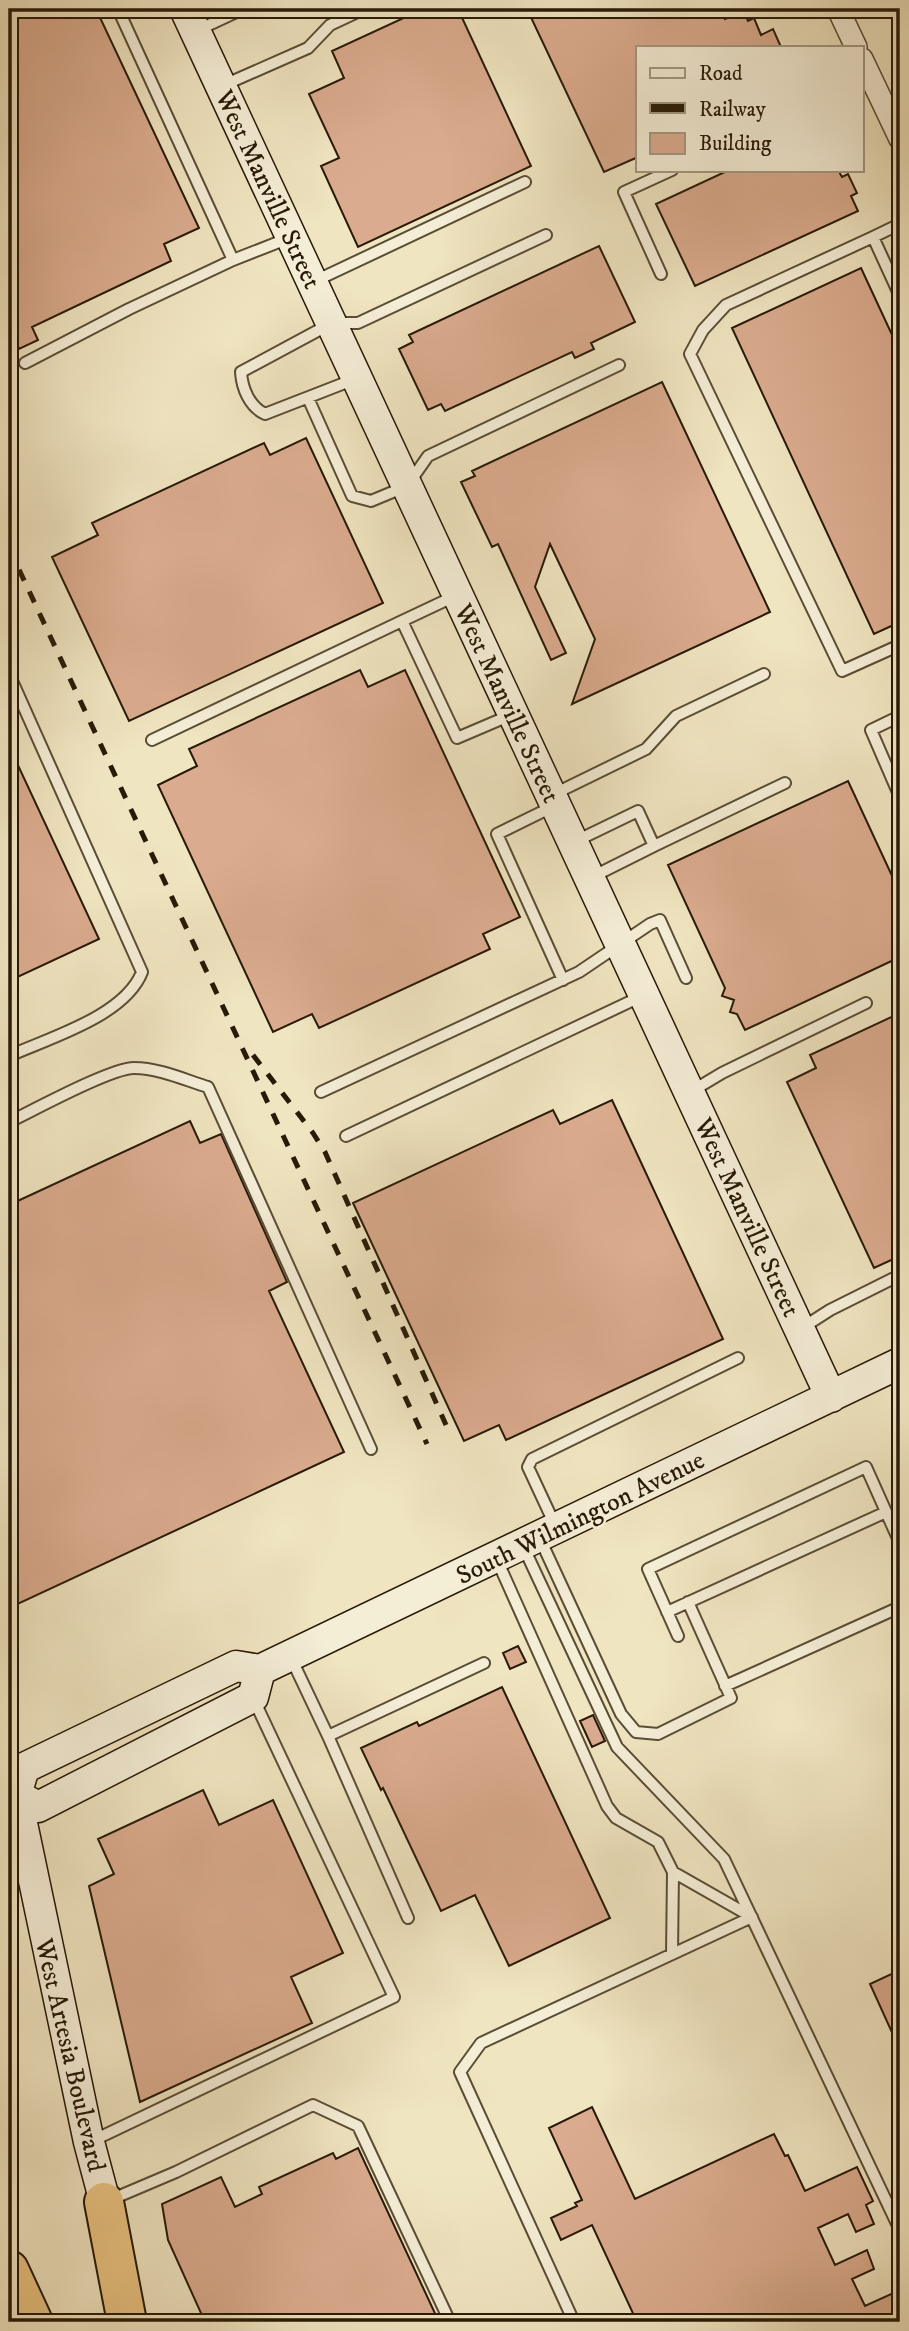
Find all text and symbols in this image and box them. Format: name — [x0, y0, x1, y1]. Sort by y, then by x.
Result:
legend — [636, 46, 864, 172]
text: Road — [699, 61, 743, 87]
street label: West Manville Street — [207, 84, 328, 294]
text: Railway — [699, 97, 767, 123]
text: Building — [699, 131, 772, 157]
street label: West Manville Street — [446, 598, 567, 808]
street label: West Manville Street — [686, 1112, 807, 1322]
street label: South Wilmington Avenue — [451, 1444, 710, 1593]
street label: West Artesia Boulevard — [26, 1934, 112, 2175]

